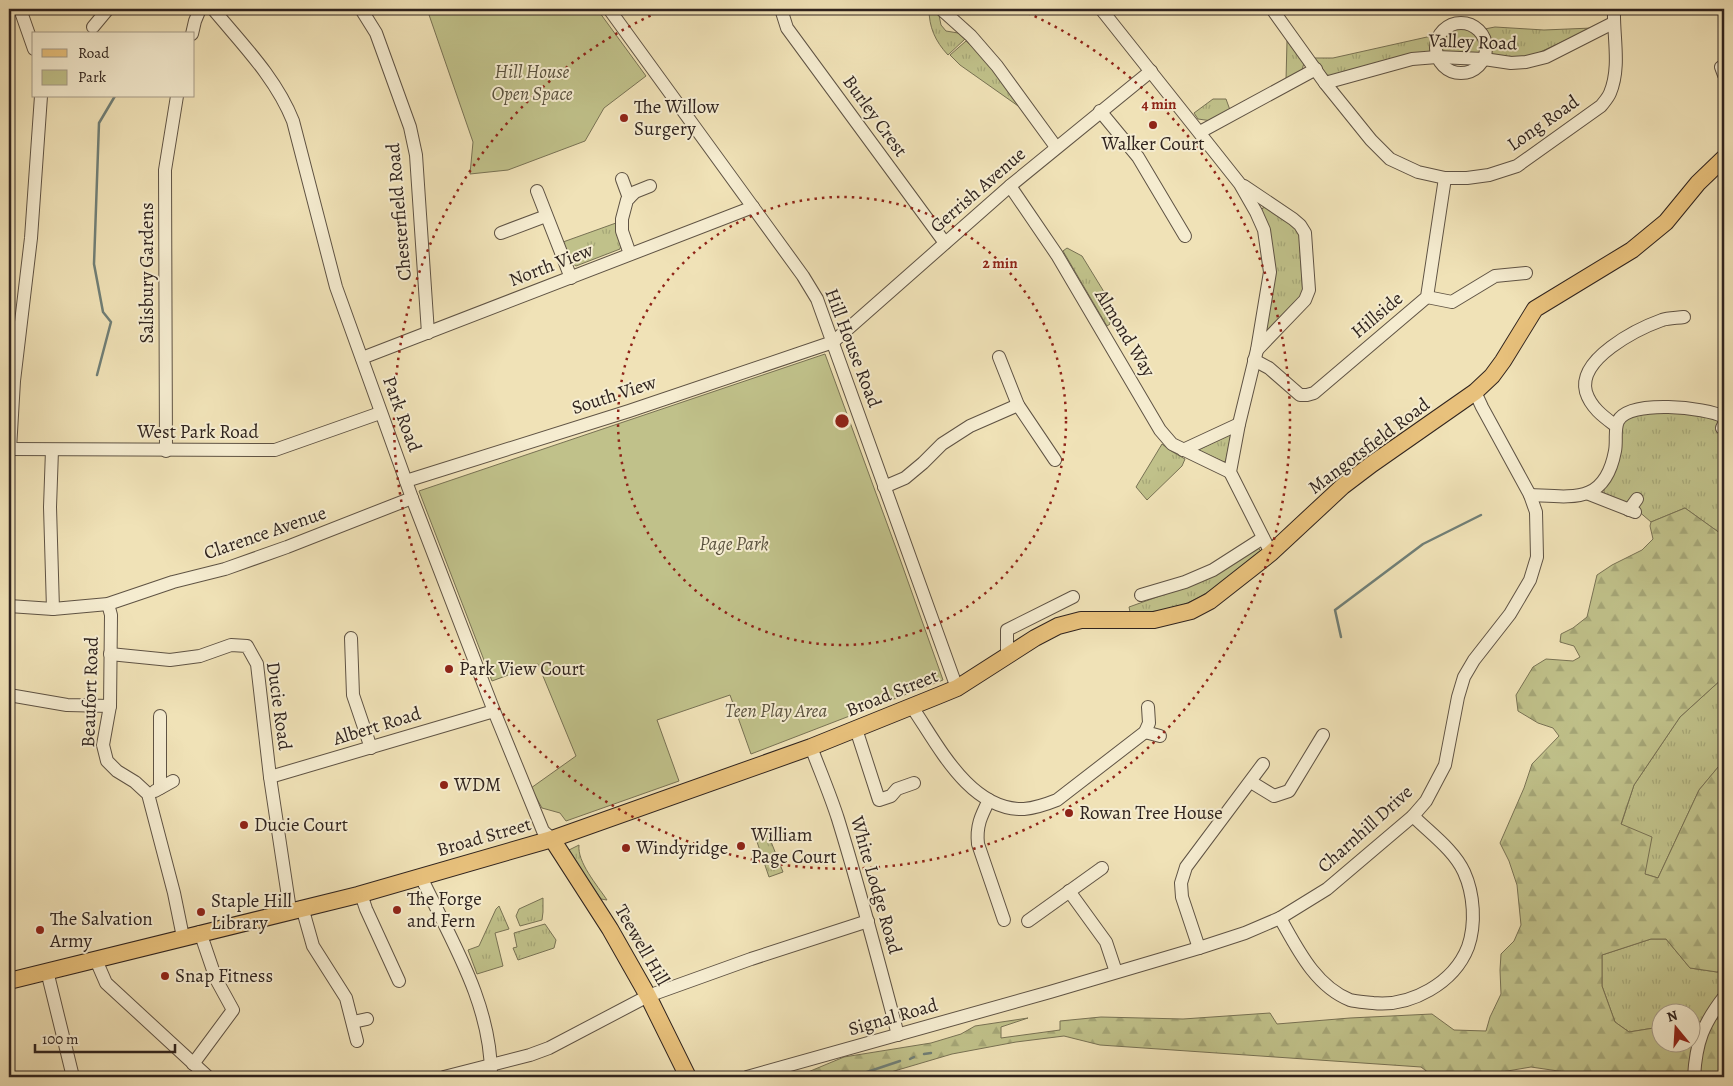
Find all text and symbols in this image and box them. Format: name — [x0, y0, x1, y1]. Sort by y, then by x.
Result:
street label: Valley Road — [1427, 27, 1518, 57]
legend — [32, 32, 195, 98]
text: Road — [78, 43, 110, 63]
park label: Hill House Open Space — [491, 59, 573, 107]
text: Park — [78, 67, 107, 87]
street label: Burley Crest — [836, 70, 914, 162]
street label: Long Road — [1502, 88, 1585, 157]
place label: The Willow Surgery — [634, 94, 720, 142]
text: 4 min — [1141, 94, 1177, 114]
marker: The Willow Surgery — [618, 112, 630, 124]
marker: Walker Court — [1147, 119, 1159, 131]
place label: Walker Court — [1100, 131, 1205, 157]
street label: Chesterfield Road — [380, 141, 418, 282]
street label: Gerrish Avenue — [925, 141, 1031, 239]
street label: Salisbury Gardens — [134, 202, 160, 344]
street label: North View — [505, 237, 597, 293]
text: 2 min — [982, 253, 1018, 273]
street label: Almond Way — [1088, 283, 1162, 382]
street label: Hill House Road — [818, 285, 888, 412]
street label: Hillside — [1345, 286, 1409, 344]
street label: South View — [568, 369, 660, 421]
street label: Park Road — [376, 372, 428, 456]
street label: Mangotsfield Road — [1303, 391, 1436, 500]
centre of rings — [833, 412, 851, 430]
street label: West Park Road — [136, 419, 260, 445]
street label: Clarence Avenue — [200, 500, 330, 566]
park label: Page Park — [699, 531, 769, 557]
street label: Beaufort Road — [75, 635, 105, 748]
place label: Park View Court — [459, 656, 585, 682]
street label: Ducie Road — [260, 660, 298, 753]
marker: Park View Court — [443, 663, 455, 675]
street label: Broad Street — [842, 663, 942, 723]
park label: Teen Play Area — [725, 698, 827, 724]
street label: Albert Road — [329, 700, 425, 752]
place label: WDM — [453, 772, 501, 798]
marker: WDM — [438, 779, 450, 791]
street label: Charnhill Drive — [1312, 779, 1418, 879]
place label: Rowan Tree House — [1079, 800, 1223, 826]
marker: Rowan Tree House — [1063, 807, 1075, 819]
street label: Broad Street — [434, 811, 534, 863]
place label: Ducie Court — [254, 812, 348, 838]
street label: White Lodge Road — [844, 812, 908, 958]
marker: Ducie Court — [238, 819, 250, 831]
place label: William Page Court — [750, 822, 837, 870]
place label: Windyridge — [635, 835, 728, 861]
marker: William Page Court — [735, 840, 747, 852]
marker: Windyridge — [620, 842, 632, 854]
place label: The Forge and Fern — [407, 886, 482, 934]
place label: Staple Hill Library — [211, 888, 292, 936]
street label: Teewell Hill — [608, 900, 676, 991]
marker: The Forge and Fern — [391, 904, 403, 916]
place label: The Salvation Army — [49, 906, 153, 954]
marker: Staple Hill Library — [195, 906, 207, 918]
marker: The Salvation Army — [34, 924, 46, 936]
place label: Snap Fitness — [175, 963, 273, 989]
marker: Snap Fitness — [159, 970, 171, 982]
street label: Signal Road — [845, 992, 942, 1042]
north arrow — [1650, 1004, 1700, 1054]
text: N — [1664, 1006, 1680, 1027]
scale bar — [35, 1021, 175, 1053]
text: 100 m — [42, 1029, 79, 1049]

